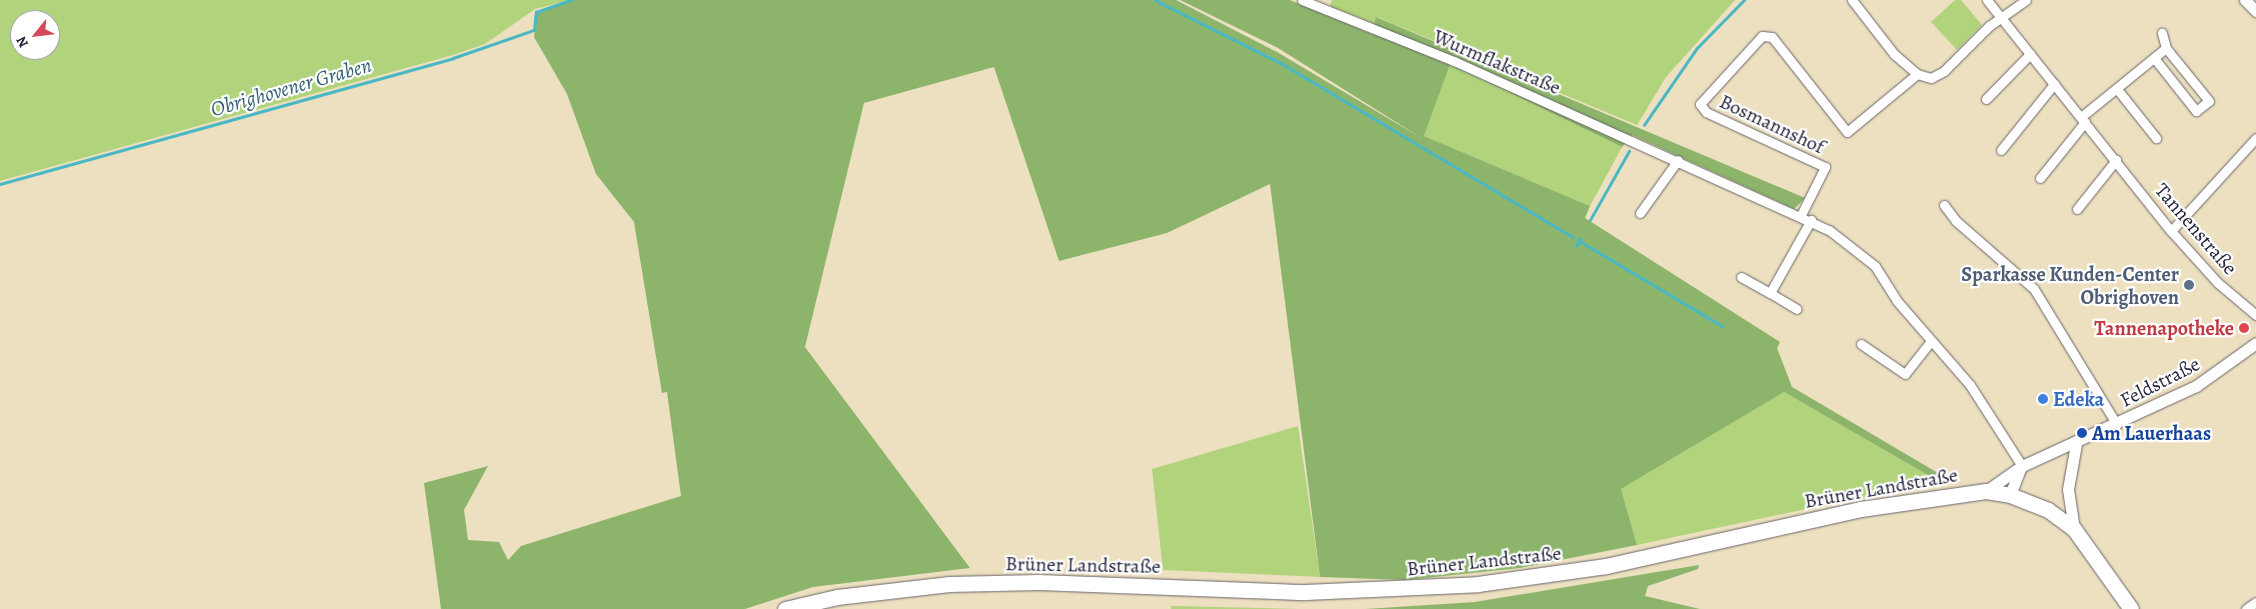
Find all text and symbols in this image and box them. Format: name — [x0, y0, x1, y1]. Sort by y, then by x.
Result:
north arrow — [10, 10, 60, 60]
street label: Wurmflakstraße — [1430, 24, 1564, 100]
text: N — [12, 33, 33, 51]
water label: Obrighovener Graben — [208, 52, 374, 122]
street label: Bosmannshof — [1716, 89, 1828, 159]
street label: Tannenstraße — [2150, 178, 2242, 280]
place label: Sparkasse Kunden-Center Obrighoven — [1961, 262, 2179, 309]
marker: Sparkasse Kunden-Center Obrighoven — [2183, 279, 2195, 291]
place label: Tannenapotheke — [2094, 316, 2234, 340]
marker: Tannenapotheke — [2238, 322, 2250, 334]
street label: Feldstraße — [2116, 352, 2204, 412]
place label: Edeka — [2053, 387, 2104, 411]
marker: Edeka — [2037, 393, 2049, 405]
place label: Am Lauerhaas — [2092, 421, 2211, 445]
marker: Am Lauerhaas — [2076, 427, 2088, 439]
street label: Brüner Landstraße — [1803, 463, 1959, 513]
street label: Brüner Landstraße — [1406, 541, 1562, 581]
street label: Brüner Landstraße — [1005, 552, 1161, 578]

